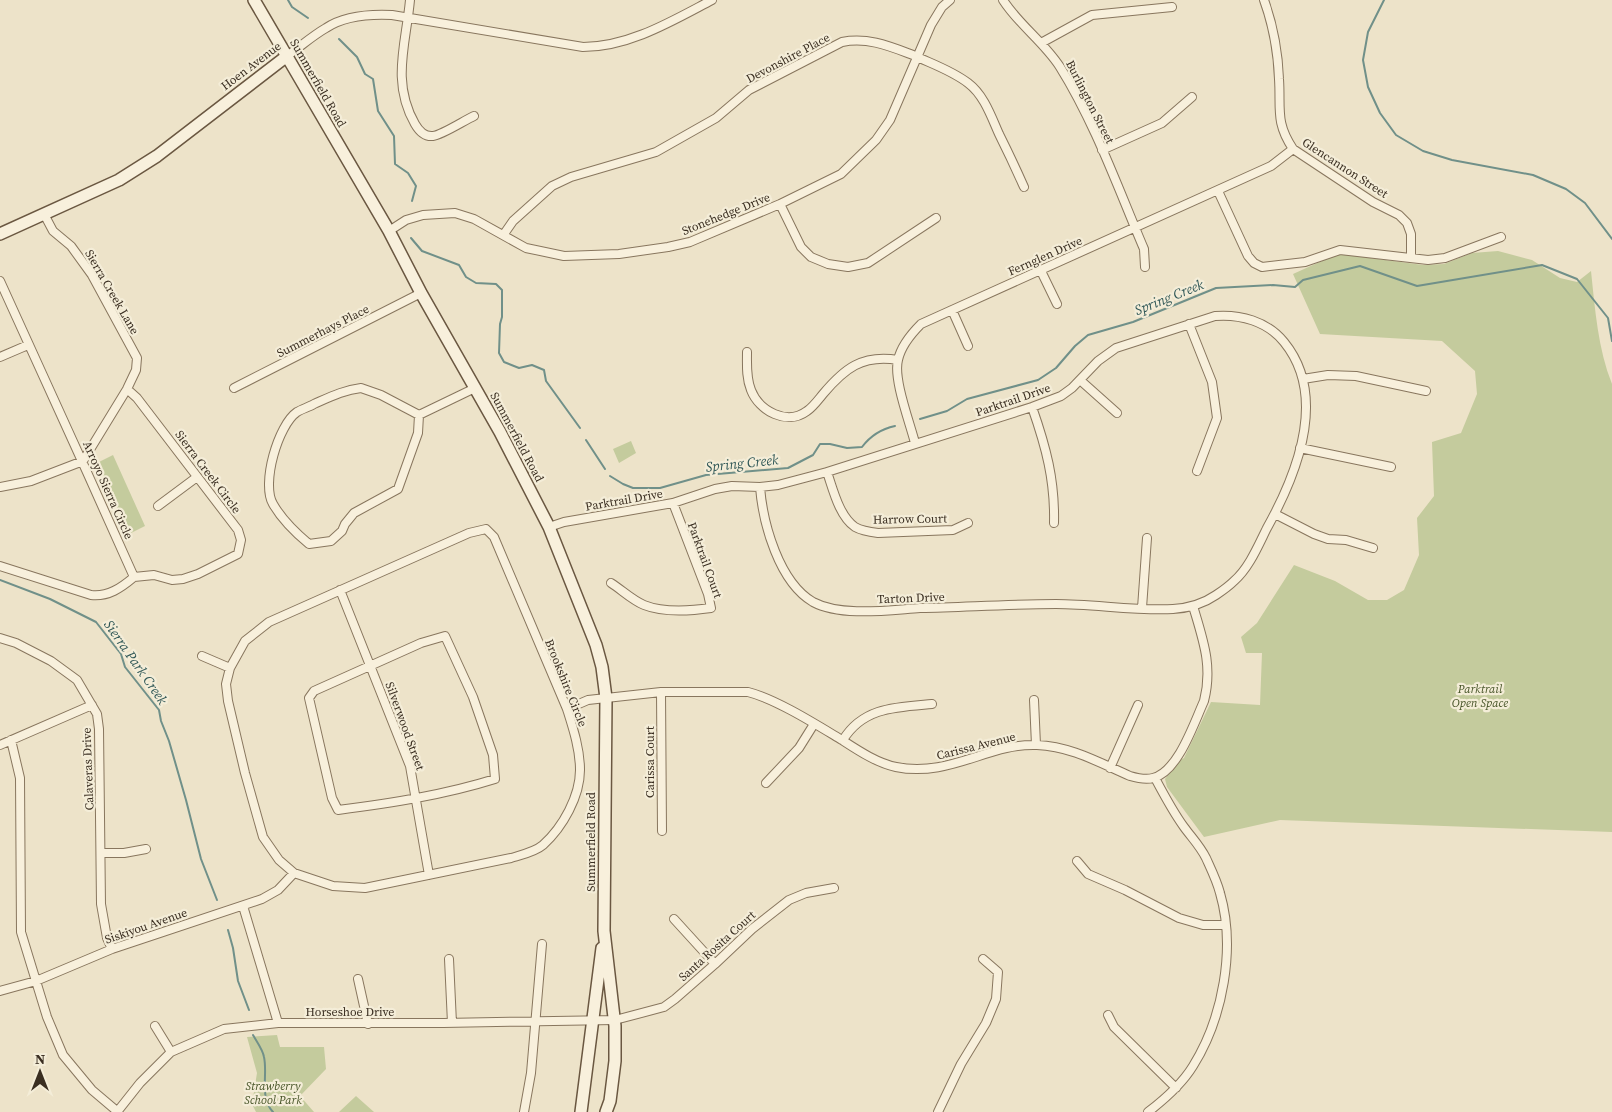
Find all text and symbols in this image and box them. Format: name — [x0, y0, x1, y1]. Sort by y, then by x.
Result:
street label: Devonshire Place — [743, 29, 833, 87]
street label: Summerfield Road — [286, 36, 350, 130]
street label: Hoen Avenue — [218, 38, 284, 94]
street label: Burlington Street — [1062, 58, 1118, 146]
street label: Glencannon Street — [1299, 134, 1391, 202]
street label: Stonehedge Drive — [680, 189, 772, 239]
street label: Fernglen Drive — [1005, 232, 1085, 280]
street label: Sierra Creek Lane — [81, 247, 143, 337]
water label: Spring Creek — [1131, 274, 1207, 320]
street label: Summerhays Place — [274, 301, 372, 361]
street label: Parktrail Drive — [973, 380, 1053, 420]
street label: Summerfield Road — [487, 389, 548, 485]
street label: Sierra Creek Circle — [171, 427, 245, 517]
street label: Arroyo Sierra Circle — [79, 438, 137, 542]
water label: Spring Creek — [705, 449, 780, 477]
street label: Parktrail Drive — [584, 485, 664, 515]
street label: Harrow Court — [873, 510, 947, 528]
street label: Parktrail Court — [684, 520, 726, 600]
street label: Tarton Drive — [877, 589, 945, 607]
water label: Sierra Park Creek — [99, 616, 173, 709]
street label: Brookshire Circle — [541, 637, 591, 729]
street label: Silverwood Street — [382, 680, 428, 773]
park label: Parktrail Open Space — [1452, 681, 1508, 711]
street label: Carissa Court — [642, 726, 658, 798]
street label: Calaveras Drive — [79, 727, 97, 811]
street label: Carissa Avenue — [935, 728, 1017, 764]
street label: Summerfield Road — [583, 792, 599, 892]
street label: Siskiyou Avenue — [103, 904, 189, 948]
street label: Santa Rosita Court — [675, 907, 759, 985]
street label: Horseshoe Drive — [306, 1004, 394, 1020]
north arrow — [15, 1047, 65, 1097]
text: N — [35, 1049, 45, 1069]
park label: Strawberry School Park — [244, 1078, 302, 1108]

